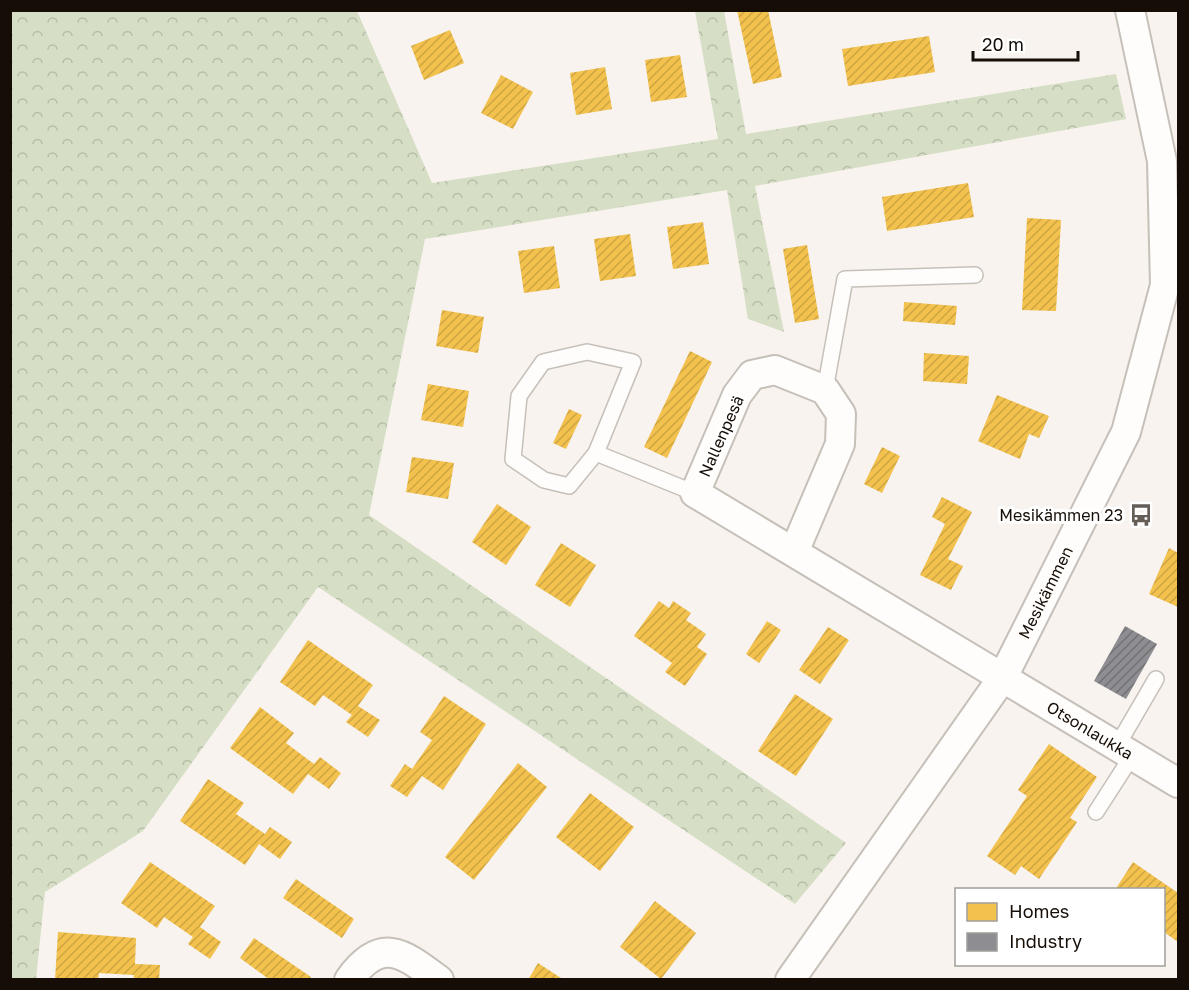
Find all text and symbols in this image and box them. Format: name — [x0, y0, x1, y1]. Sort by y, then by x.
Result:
scale bar — [973, 24, 1078, 62]
text: 20 m — [982, 33, 1024, 55]
street label: Nallenpesä — [694, 392, 748, 480]
bus stop icon: Mesikämmen 23 — [1128, 502, 1154, 528]
place label: Mesikämmen 23 — [999, 505, 1123, 525]
street label: Mesikämmen — [1014, 543, 1077, 642]
street label: Otsonlaukka — [1043, 697, 1137, 764]
legend — [955, 888, 1165, 966]
text: Homes — [1009, 900, 1069, 922]
text: Industry — [1009, 930, 1082, 952]

